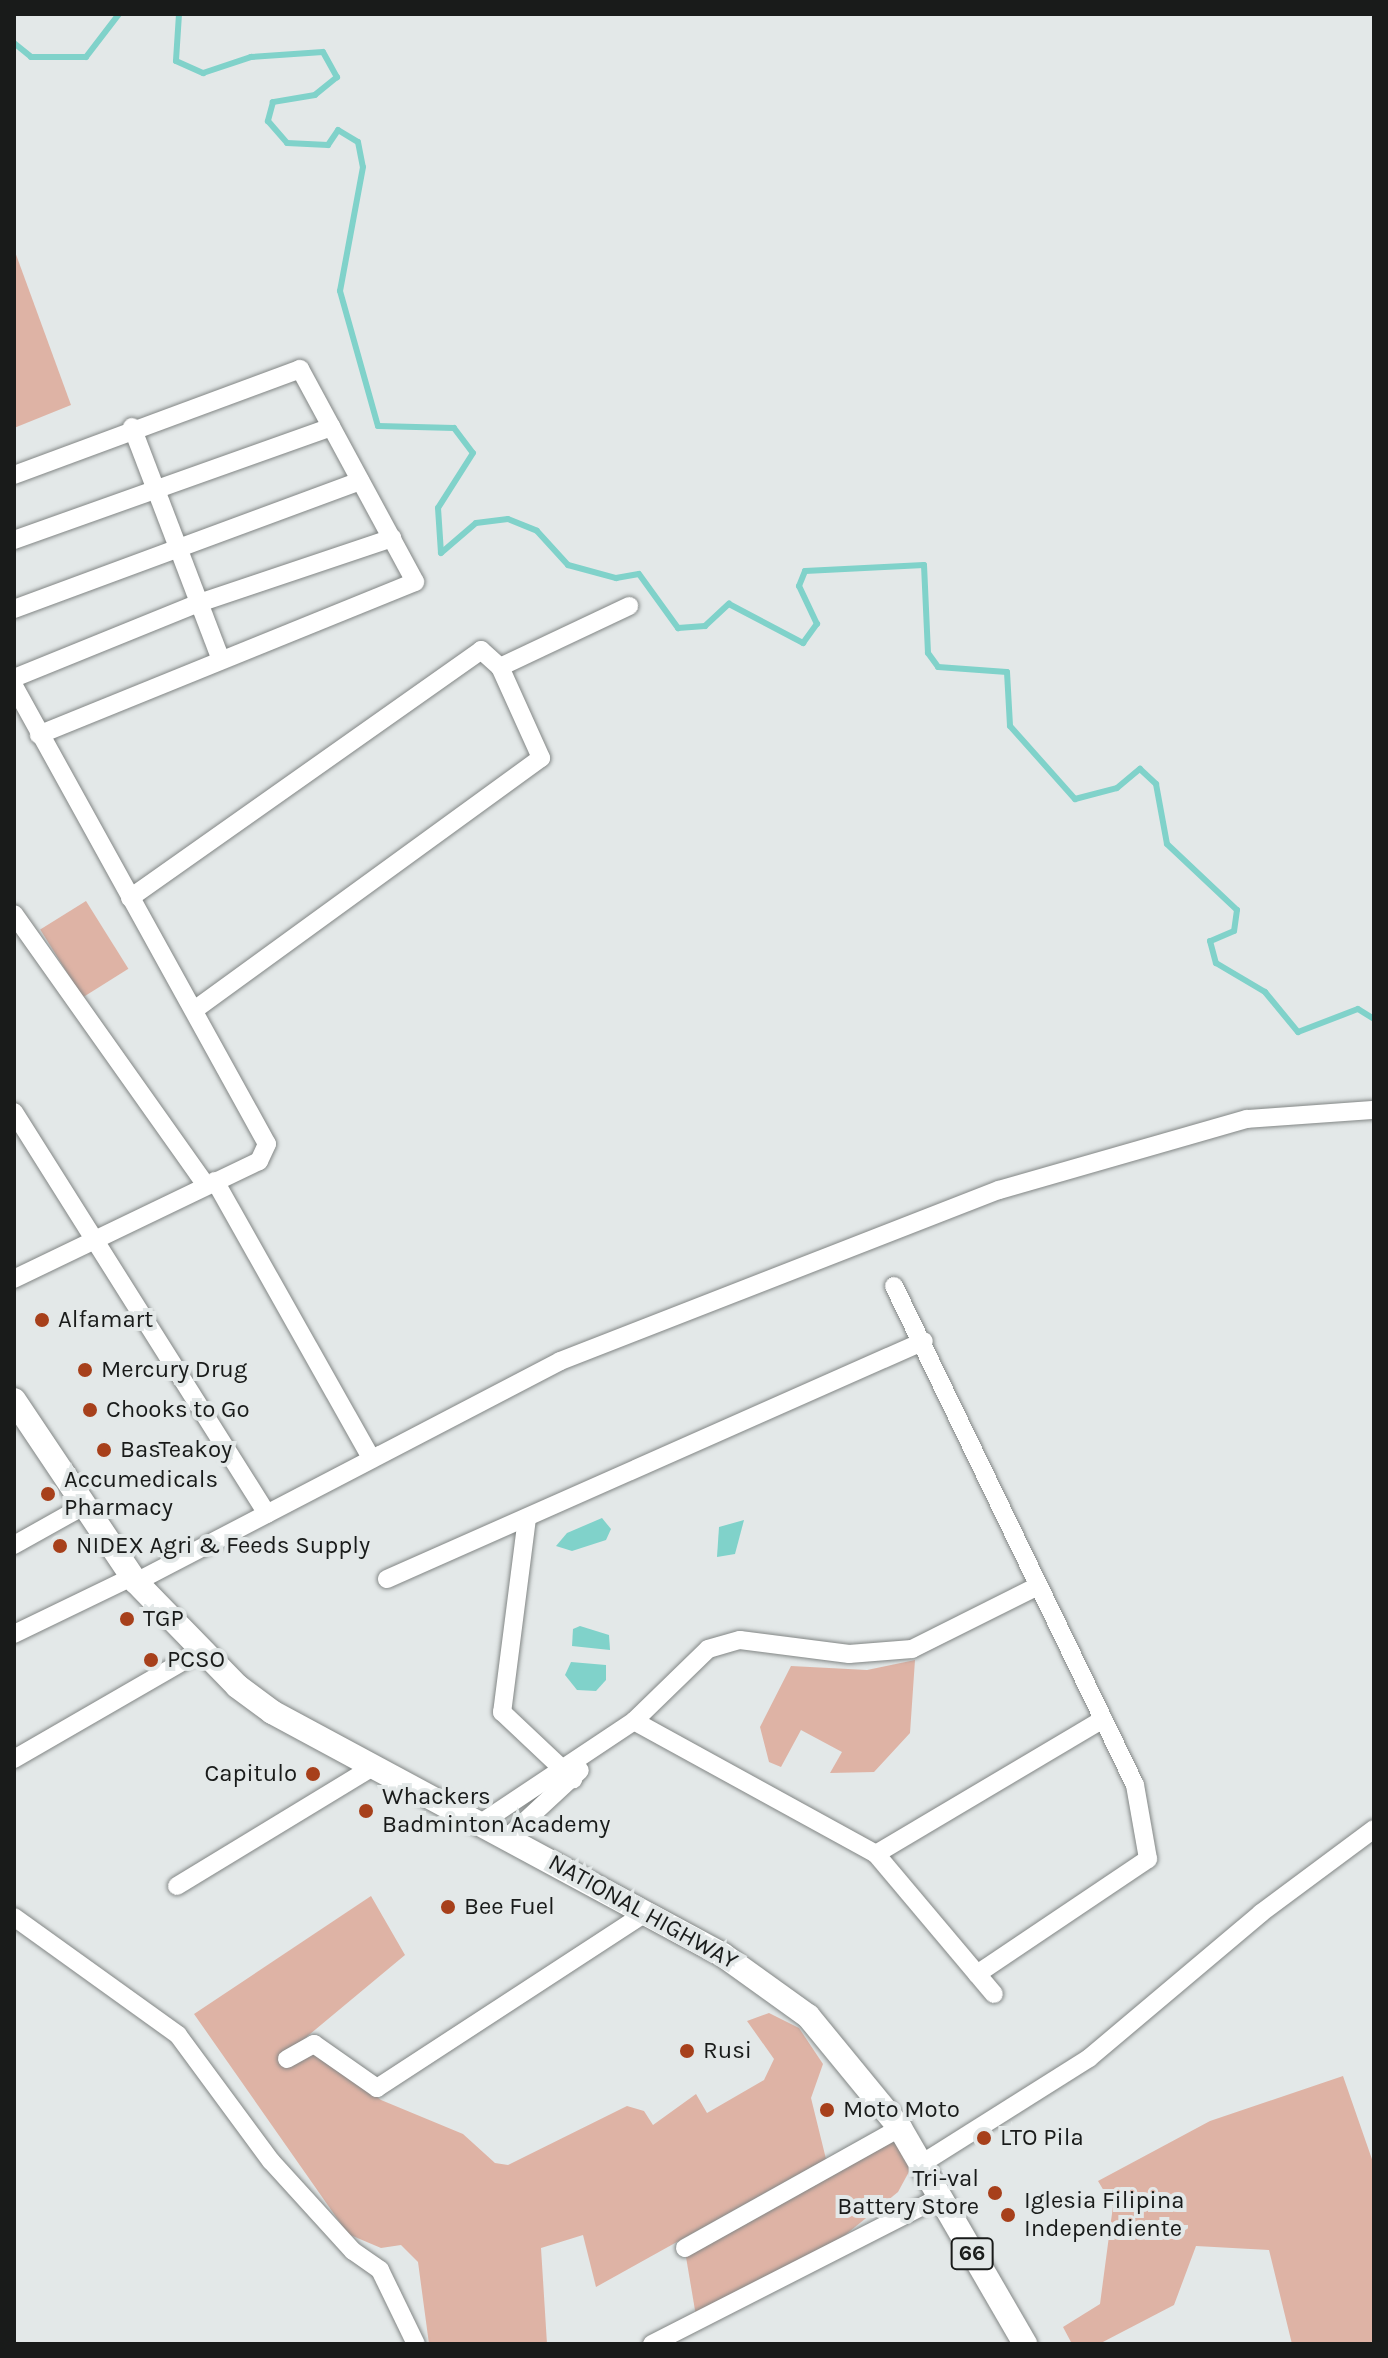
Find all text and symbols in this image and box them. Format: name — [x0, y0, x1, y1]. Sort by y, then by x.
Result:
place label: Alfamart — [58, 1306, 153, 1334]
marker: Alfamart — [33, 1311, 51, 1329]
place label: Mercury Drug — [101, 1356, 247, 1384]
marker: Mercury Drug — [76, 1361, 94, 1379]
place label: Chooks to Go — [106, 1396, 250, 1424]
marker: Chooks to Go — [81, 1401, 99, 1419]
place label: BasTeakoy — [120, 1436, 232, 1464]
marker: BasTeakoy — [95, 1441, 113, 1459]
place label: Accumedicals Pharmacy — [64, 1466, 218, 1522]
marker: Accumedicals Pharmacy — [39, 1485, 57, 1503]
place label: NIDEX Agri & Feeds Supply — [76, 1532, 370, 1560]
marker: NIDEX Agri & Feeds Supply — [51, 1537, 69, 1555]
place label: TGP — [143, 1605, 184, 1633]
marker: TGP — [118, 1610, 136, 1628]
place label: PCSO — [167, 1646, 225, 1674]
marker: PCSO — [142, 1651, 160, 1669]
place label: Capitulo — [205, 1760, 297, 1788]
marker: Capitulo — [304, 1765, 322, 1783]
place label: Whackers Badminton Academy — [382, 1783, 610, 1839]
marker: Whackers Badminton Academy — [357, 1802, 375, 1820]
street label: NATIONAL HIGHWAY — [543, 1848, 743, 1976]
place label: Bee Fuel — [464, 1893, 555, 1921]
marker: Bee Fuel — [439, 1898, 457, 1916]
place label: Rusi — [703, 2037, 752, 2065]
marker: Rusi — [678, 2042, 696, 2060]
place label: Moto Moto — [843, 2096, 960, 2124]
marker: Moto Moto — [818, 2101, 836, 2119]
place label: LTO Pila — [1000, 2124, 1084, 2152]
marker: LTO Pila — [975, 2129, 993, 2147]
place label: Tri-val Battery Store — [837, 2165, 979, 2221]
marker: Tri-val Battery Store — [986, 2184, 1004, 2202]
place label: Iglesia Filipina Independiente — [1024, 2187, 1184, 2243]
marker: Iglesia Filipina Independiente — [999, 2206, 1017, 2224]
road number: 66 — [950, 2236, 994, 2272]

